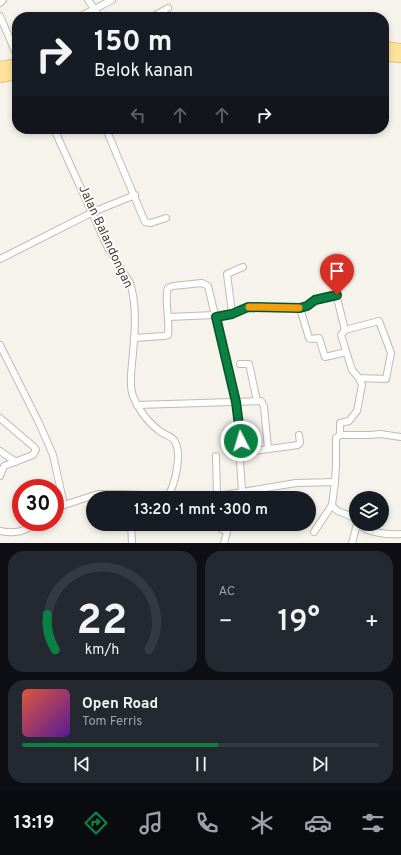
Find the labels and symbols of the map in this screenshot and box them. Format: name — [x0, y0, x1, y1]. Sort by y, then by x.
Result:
street label: Jalan Balandongan — [74, 183, 136, 291]
pin — [320, 254, 354, 295]
position arrow — [220, 420, 262, 462]
speed limit sign: 30 — [12, 479, 64, 531]

